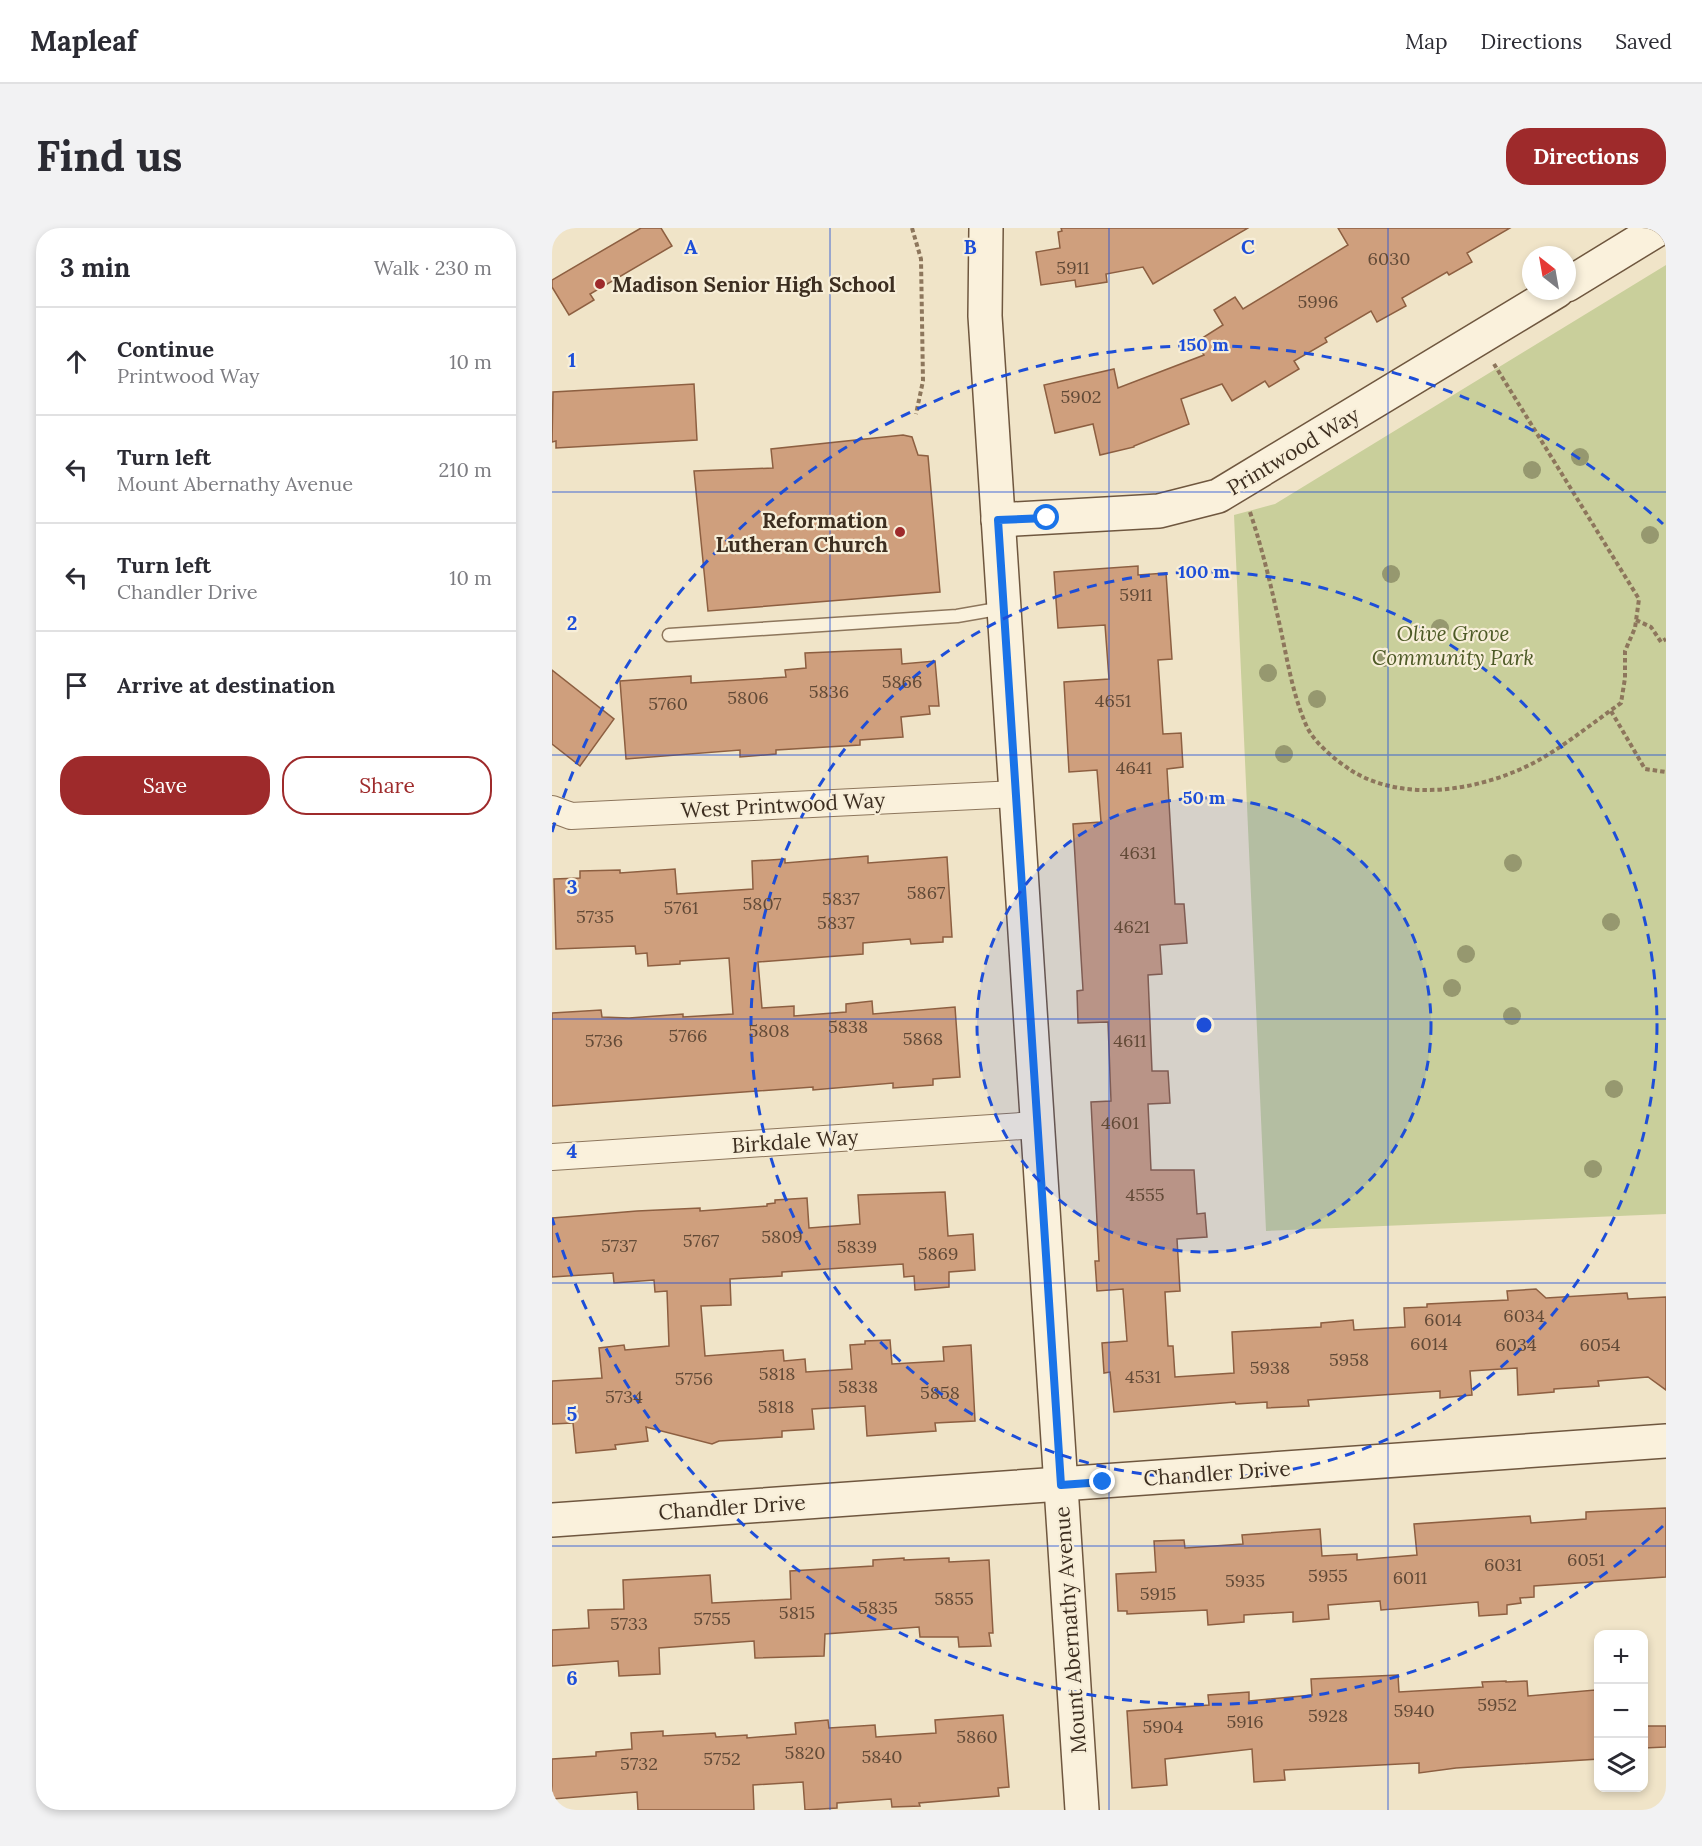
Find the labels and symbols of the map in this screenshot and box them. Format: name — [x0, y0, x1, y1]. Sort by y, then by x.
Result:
text: A — [684, 234, 698, 259]
text: B — [963, 234, 977, 259]
text: C — [1241, 234, 1255, 259]
north arrow — [1522, 246, 1576, 300]
house number: 6030 — [1368, 247, 1410, 270]
house number: 5911 — [1056, 256, 1090, 279]
place label: Madison Senior High School — [612, 271, 896, 298]
marker: Madison Senior High School — [593, 277, 607, 291]
house number: 5996 — [1297, 290, 1339, 313]
text: 150 m — [1179, 333, 1229, 356]
text: 1 — [568, 347, 576, 372]
house number: 5902 — [1061, 385, 1101, 408]
street label: Printwood Way — [1222, 401, 1364, 501]
route start — [1033, 504, 1059, 530]
place label: Reformation Lutheran Church — [716, 507, 888, 558]
marker: Reformation Lutheran Church — [893, 525, 907, 539]
text: 100 m — [1178, 560, 1230, 583]
house number: 5911 — [1119, 583, 1153, 606]
text: 2 — [567, 610, 577, 635]
park label: Olive Grove Community Park — [1372, 620, 1534, 671]
house number: 5866 — [882, 670, 922, 693]
house number: 5836 — [809, 680, 849, 703]
house number: 5806 — [727, 686, 769, 709]
house number: 4651 — [1095, 689, 1131, 712]
house number: 5760 — [648, 692, 688, 715]
house number: 4641 — [1116, 756, 1152, 779]
street label: West Printwood Way — [680, 786, 886, 824]
text: 50 m — [1183, 786, 1226, 809]
house number: 4631 — [1120, 841, 1156, 864]
text: 3 — [566, 874, 578, 899]
house number: 5867 — [907, 881, 945, 904]
house number: 5837 — [822, 887, 860, 910]
house number: 5807 — [742, 892, 782, 915]
house number: 5761 — [663, 896, 699, 919]
house number: 5735 — [576, 905, 614, 928]
house number: 5837 — [817, 911, 855, 934]
house number: 4621 — [1114, 915, 1150, 938]
house number: 5838 — [828, 1015, 868, 1038]
centre of rings — [1194, 1015, 1214, 1035]
house number: 5808 — [748, 1019, 790, 1042]
house number: 5766 — [669, 1024, 707, 1047]
house number: 5868 — [903, 1027, 943, 1050]
house number: 5736 — [585, 1029, 623, 1052]
house number: 4611 — [1113, 1029, 1147, 1052]
house number: 4601 — [1101, 1111, 1139, 1134]
street label: Birkdale Way — [731, 1123, 859, 1159]
text: 4 — [567, 1138, 578, 1163]
house number: 4555 — [1125, 1183, 1165, 1206]
house number: 5809 — [761, 1225, 803, 1248]
house number: 5767 — [683, 1229, 719, 1252]
house number: 5737 — [601, 1234, 637, 1257]
house number: 5839 — [837, 1235, 877, 1258]
house number: 5869 — [918, 1242, 958, 1265]
house number: 6034 — [1503, 1304, 1545, 1327]
house number: 6014 — [1424, 1308, 1462, 1331]
house number: 6014 — [1410, 1332, 1448, 1355]
house number: 6034 — [1495, 1333, 1537, 1356]
house number: 6054 — [1579, 1333, 1621, 1356]
house number: 5958 — [1329, 1348, 1369, 1371]
house number: 5938 — [1250, 1356, 1290, 1379]
house number: 5818 — [759, 1362, 795, 1385]
house number: 4531 — [1125, 1365, 1161, 1388]
house number: 5756 — [675, 1367, 713, 1390]
house number: 5838 — [838, 1375, 878, 1398]
house number: 5858 — [920, 1381, 960, 1404]
house number: 5734 — [605, 1385, 643, 1408]
house number: 5818 — [758, 1395, 794, 1418]
text: 5 — [567, 1401, 578, 1426]
street label: Chandler Drive — [1142, 1454, 1292, 1492]
route end — [1089, 1468, 1115, 1494]
street label: Chandler Drive — [657, 1488, 807, 1526]
street label: Mount Abernathy Avenue — [1048, 1505, 1092, 1755]
house number: 6051 — [1567, 1548, 1605, 1571]
house number: 6031 — [1484, 1553, 1522, 1576]
house number: 5955 — [1308, 1564, 1348, 1587]
house number: 6011 — [1393, 1566, 1427, 1589]
house number: 5935 — [1225, 1569, 1265, 1592]
house number: 5915 — [1140, 1582, 1176, 1605]
house number: 5855 — [934, 1587, 974, 1610]
house number: 5835 — [858, 1596, 898, 1619]
house number: 5815 — [779, 1601, 815, 1624]
house number: 5755 — [693, 1607, 731, 1630]
house number: 5733 — [610, 1612, 648, 1635]
text: 6 — [566, 1665, 578, 1690]
house number: 5952 — [1477, 1693, 1517, 1716]
house number: 5940 — [1393, 1699, 1435, 1722]
house number: 5928 — [1308, 1704, 1348, 1727]
house number: 5916 — [1226, 1710, 1264, 1733]
house number: 5904 — [1142, 1715, 1184, 1738]
house number: 5860 — [956, 1725, 998, 1748]
house number: 5820 — [785, 1741, 825, 1764]
house number: 5840 — [862, 1745, 902, 1768]
house number: 5752 — [703, 1747, 741, 1770]
house number: 5732 — [620, 1752, 658, 1775]

